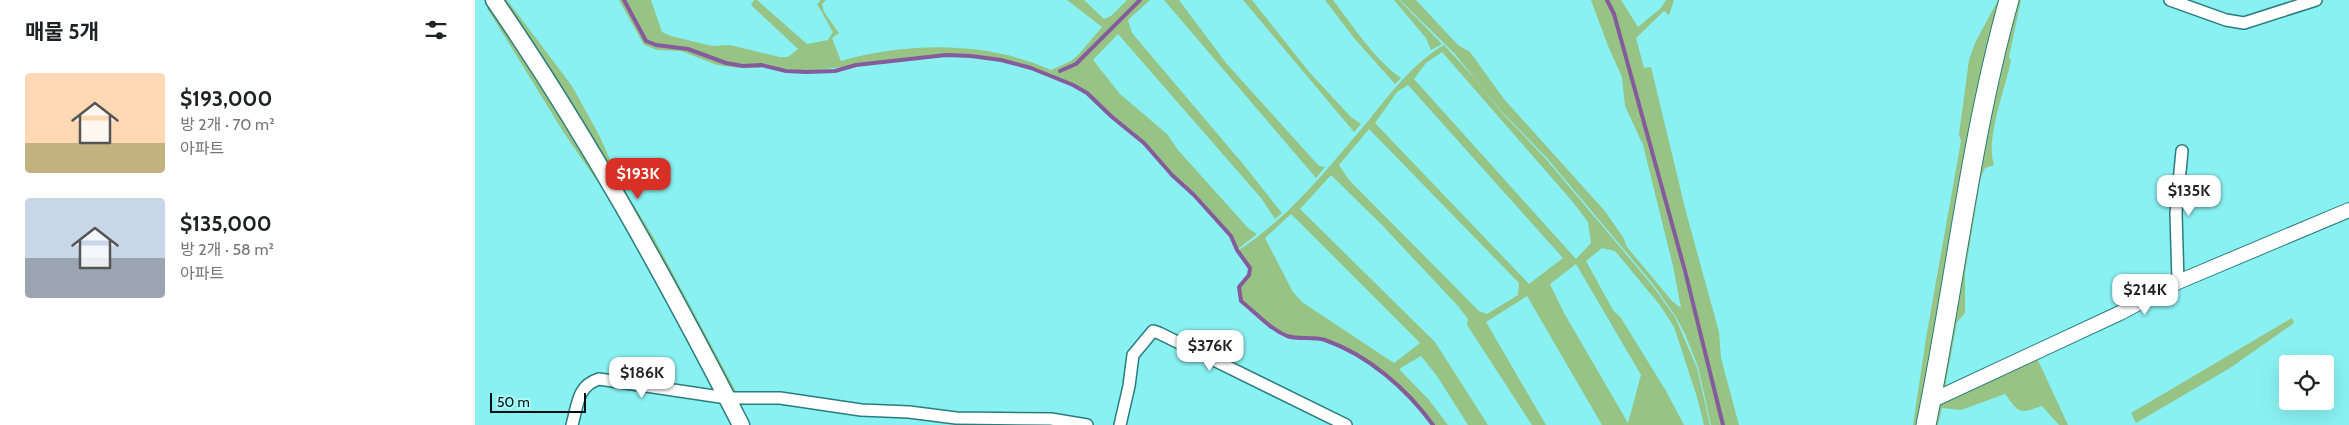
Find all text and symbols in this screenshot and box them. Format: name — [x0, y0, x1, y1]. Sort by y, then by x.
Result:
icon: filters — [422, 16, 450, 44]
text: 매물 5개 — [25, 19, 99, 44]
text: $193,000 — [180, 86, 272, 111]
icon: home — [65, 93, 125, 153]
text: 방 2개 · 70 m² — [180, 115, 274, 134]
text: 아파트 — [180, 139, 224, 158]
pin: $193K — [603, 158, 673, 200]
text: $193K — [617, 164, 659, 183]
pin: $135K — [2154, 174, 2224, 217]
text: $135K — [2168, 181, 2210, 200]
text: $135,000 — [180, 211, 272, 236]
icon: home — [65, 218, 125, 278]
text: 방 2개 · 58 m² — [180, 240, 274, 259]
text: 아파트 — [180, 264, 224, 283]
pin: $214K — [2110, 274, 2180, 316]
text: $214K — [2123, 280, 2167, 299]
pin: $376K — [1175, 330, 1245, 372]
text: $376K — [1188, 336, 1232, 355]
map controls — [2279, 355, 2334, 410]
button: locate — [2279, 355, 2334, 410]
pin: $186K — [607, 356, 677, 399]
text: $186K — [620, 363, 664, 382]
scale bar — [490, 390, 586, 413]
text: 50 m — [497, 393, 530, 411]

